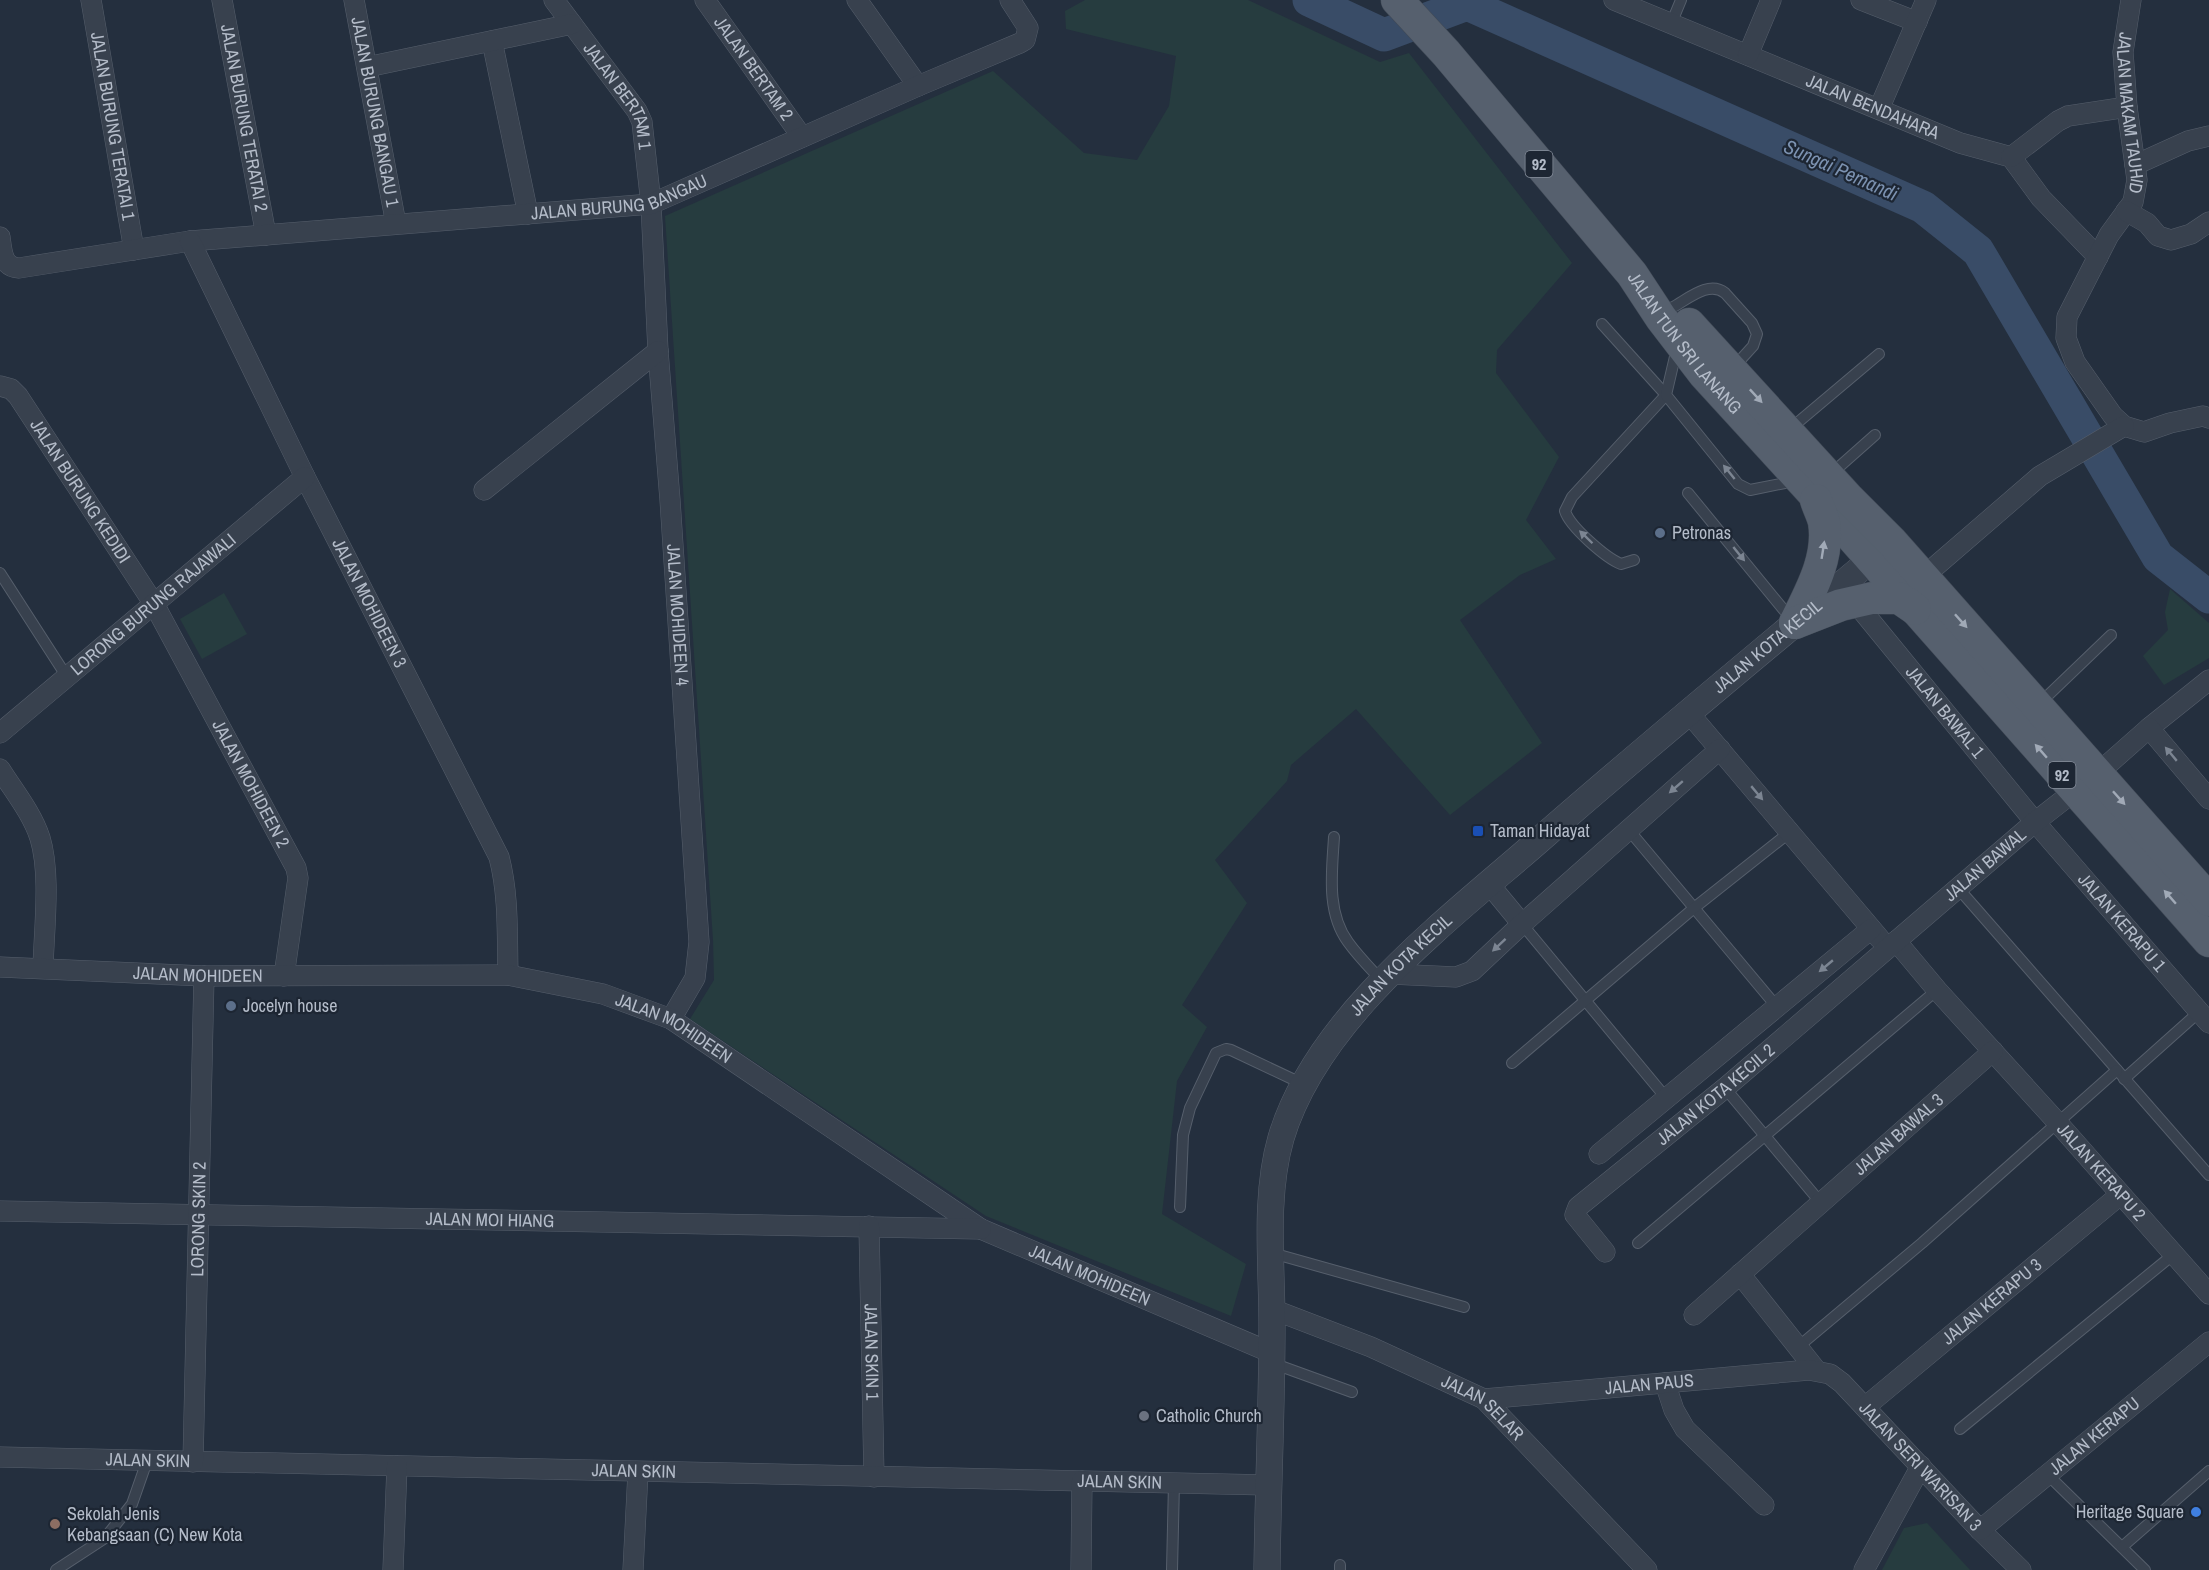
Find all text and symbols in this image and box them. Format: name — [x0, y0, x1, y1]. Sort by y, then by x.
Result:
street label: JALAN BERTAM 2 — [708, 11, 800, 126]
street label: JALAN BURUNG BANGAU 1 — [345, 15, 406, 210]
street label: JALAN BURUNG TERATAI 2 — [215, 22, 274, 214]
street label: JALAN BURUNG TERATAI 1 — [85, 30, 142, 223]
street label: JALAN MAKAM TAUHID — [2111, 31, 2150, 196]
street label: JALAN BERTAM 1 — [578, 37, 658, 152]
street label: JALAN BENDAHARA — [1803, 68, 1943, 145]
water label: Sungai Pemandi — [1780, 132, 1903, 207]
road number: 92 — [1526, 151, 1552, 177]
street label: JALAN BURUNG BANGAU — [530, 168, 711, 226]
street label: JALAN TUN SRI LANANG — [1622, 267, 1748, 419]
one-way arrow — [1748, 389, 1762, 403]
street label: JALAN BURUNG KEDIDI — [24, 414, 137, 568]
one-way arrow — [1724, 465, 1736, 480]
place label: Petronas — [1672, 520, 1731, 545]
marker: Petronas — [1653, 526, 1667, 540]
street label: LORONG BURUNG RAJAWALI — [65, 527, 241, 681]
one-way arrow — [1579, 530, 1594, 544]
street label: JALAN MOHIDEEN 3 — [326, 534, 413, 672]
one-way arrow — [1819, 540, 1828, 559]
street label: JALAN MOHIDEEN 4 — [661, 543, 695, 687]
one-way arrow — [1732, 546, 1745, 562]
street label: JALAN KOTA KECIL — [1707, 593, 1827, 699]
one-way arrow — [1955, 613, 1968, 629]
street label: JALAN BAWAL 1 — [1900, 660, 1991, 764]
street label: JALAN MOHIDEEN 2 — [207, 715, 296, 852]
one-way arrow — [2035, 744, 2048, 759]
one-way arrow — [2165, 747, 2178, 762]
road number: 92 — [2048, 762, 2076, 788]
one-way arrow — [1668, 780, 1683, 794]
one-way arrow — [1751, 785, 1764, 801]
one-way arrow — [2112, 790, 2125, 805]
place label: Taman Hidayat — [1490, 818, 1590, 843]
street label: JALAN BAWAL — [1938, 822, 2031, 907]
marker: Taman Hidayat — [1471, 824, 1485, 838]
street label: JALAN KERAPU 1 — [2073, 867, 2173, 977]
one-way arrow — [2163, 890, 2177, 905]
street label: JALAN KOTA KECIL — [1343, 908, 1457, 1021]
one-way arrow — [1492, 938, 1506, 952]
one-way arrow — [1819, 959, 1834, 972]
street label: JALAN MOHIDEEN — [133, 960, 263, 988]
street label: JALAN MOHIDEEN — [612, 987, 737, 1069]
place label: Jocelyn house — [243, 993, 337, 1018]
marker: Jocelyn house — [224, 999, 238, 1013]
street label: JALAN KOTA KECIL 2 — [1651, 1038, 1780, 1151]
street label: JALAN BAWAL 3 — [1848, 1087, 1949, 1181]
street label: JALAN KERAPU 2 — [2051, 1117, 2152, 1226]
street label: LORONG SKIN 2 — [184, 1161, 212, 1277]
street label: JALAN MOI HIANG — [425, 1206, 555, 1233]
street label: JALAN MOHIDEEN — [1025, 1238, 1154, 1312]
street label: JALAN KERAPU 3 — [1936, 1252, 2047, 1350]
street label: JALAN SKIN 1 — [859, 1303, 885, 1401]
street label: JALAN PAUS — [1604, 1367, 1695, 1400]
street label: JALAN SELAR — [1437, 1368, 1530, 1446]
street label: JALAN KERAPU — [2043, 1391, 2145, 1481]
street label: JALAN SERI WARISAN 3 — [1854, 1396, 1988, 1536]
place label: Catholic Church — [1156, 1403, 1262, 1428]
marker: Catholic Church — [1137, 1409, 1151, 1423]
street label: JALAN SKIN — [105, 1446, 191, 1473]
street label: JALAN SKIN — [591, 1457, 676, 1484]
street label: JALAN SKIN — [1077, 1468, 1162, 1495]
place label: Heritage Square — [2076, 1499, 2184, 1524]
place label: Sekolah Jenis Kebangsaan (C) New Kota — [67, 1501, 243, 1547]
marker: Heritage Square — [2189, 1505, 2203, 1519]
marker: Sekolah Jenis Kebangsaan (C) New Kota — [48, 1517, 62, 1531]

